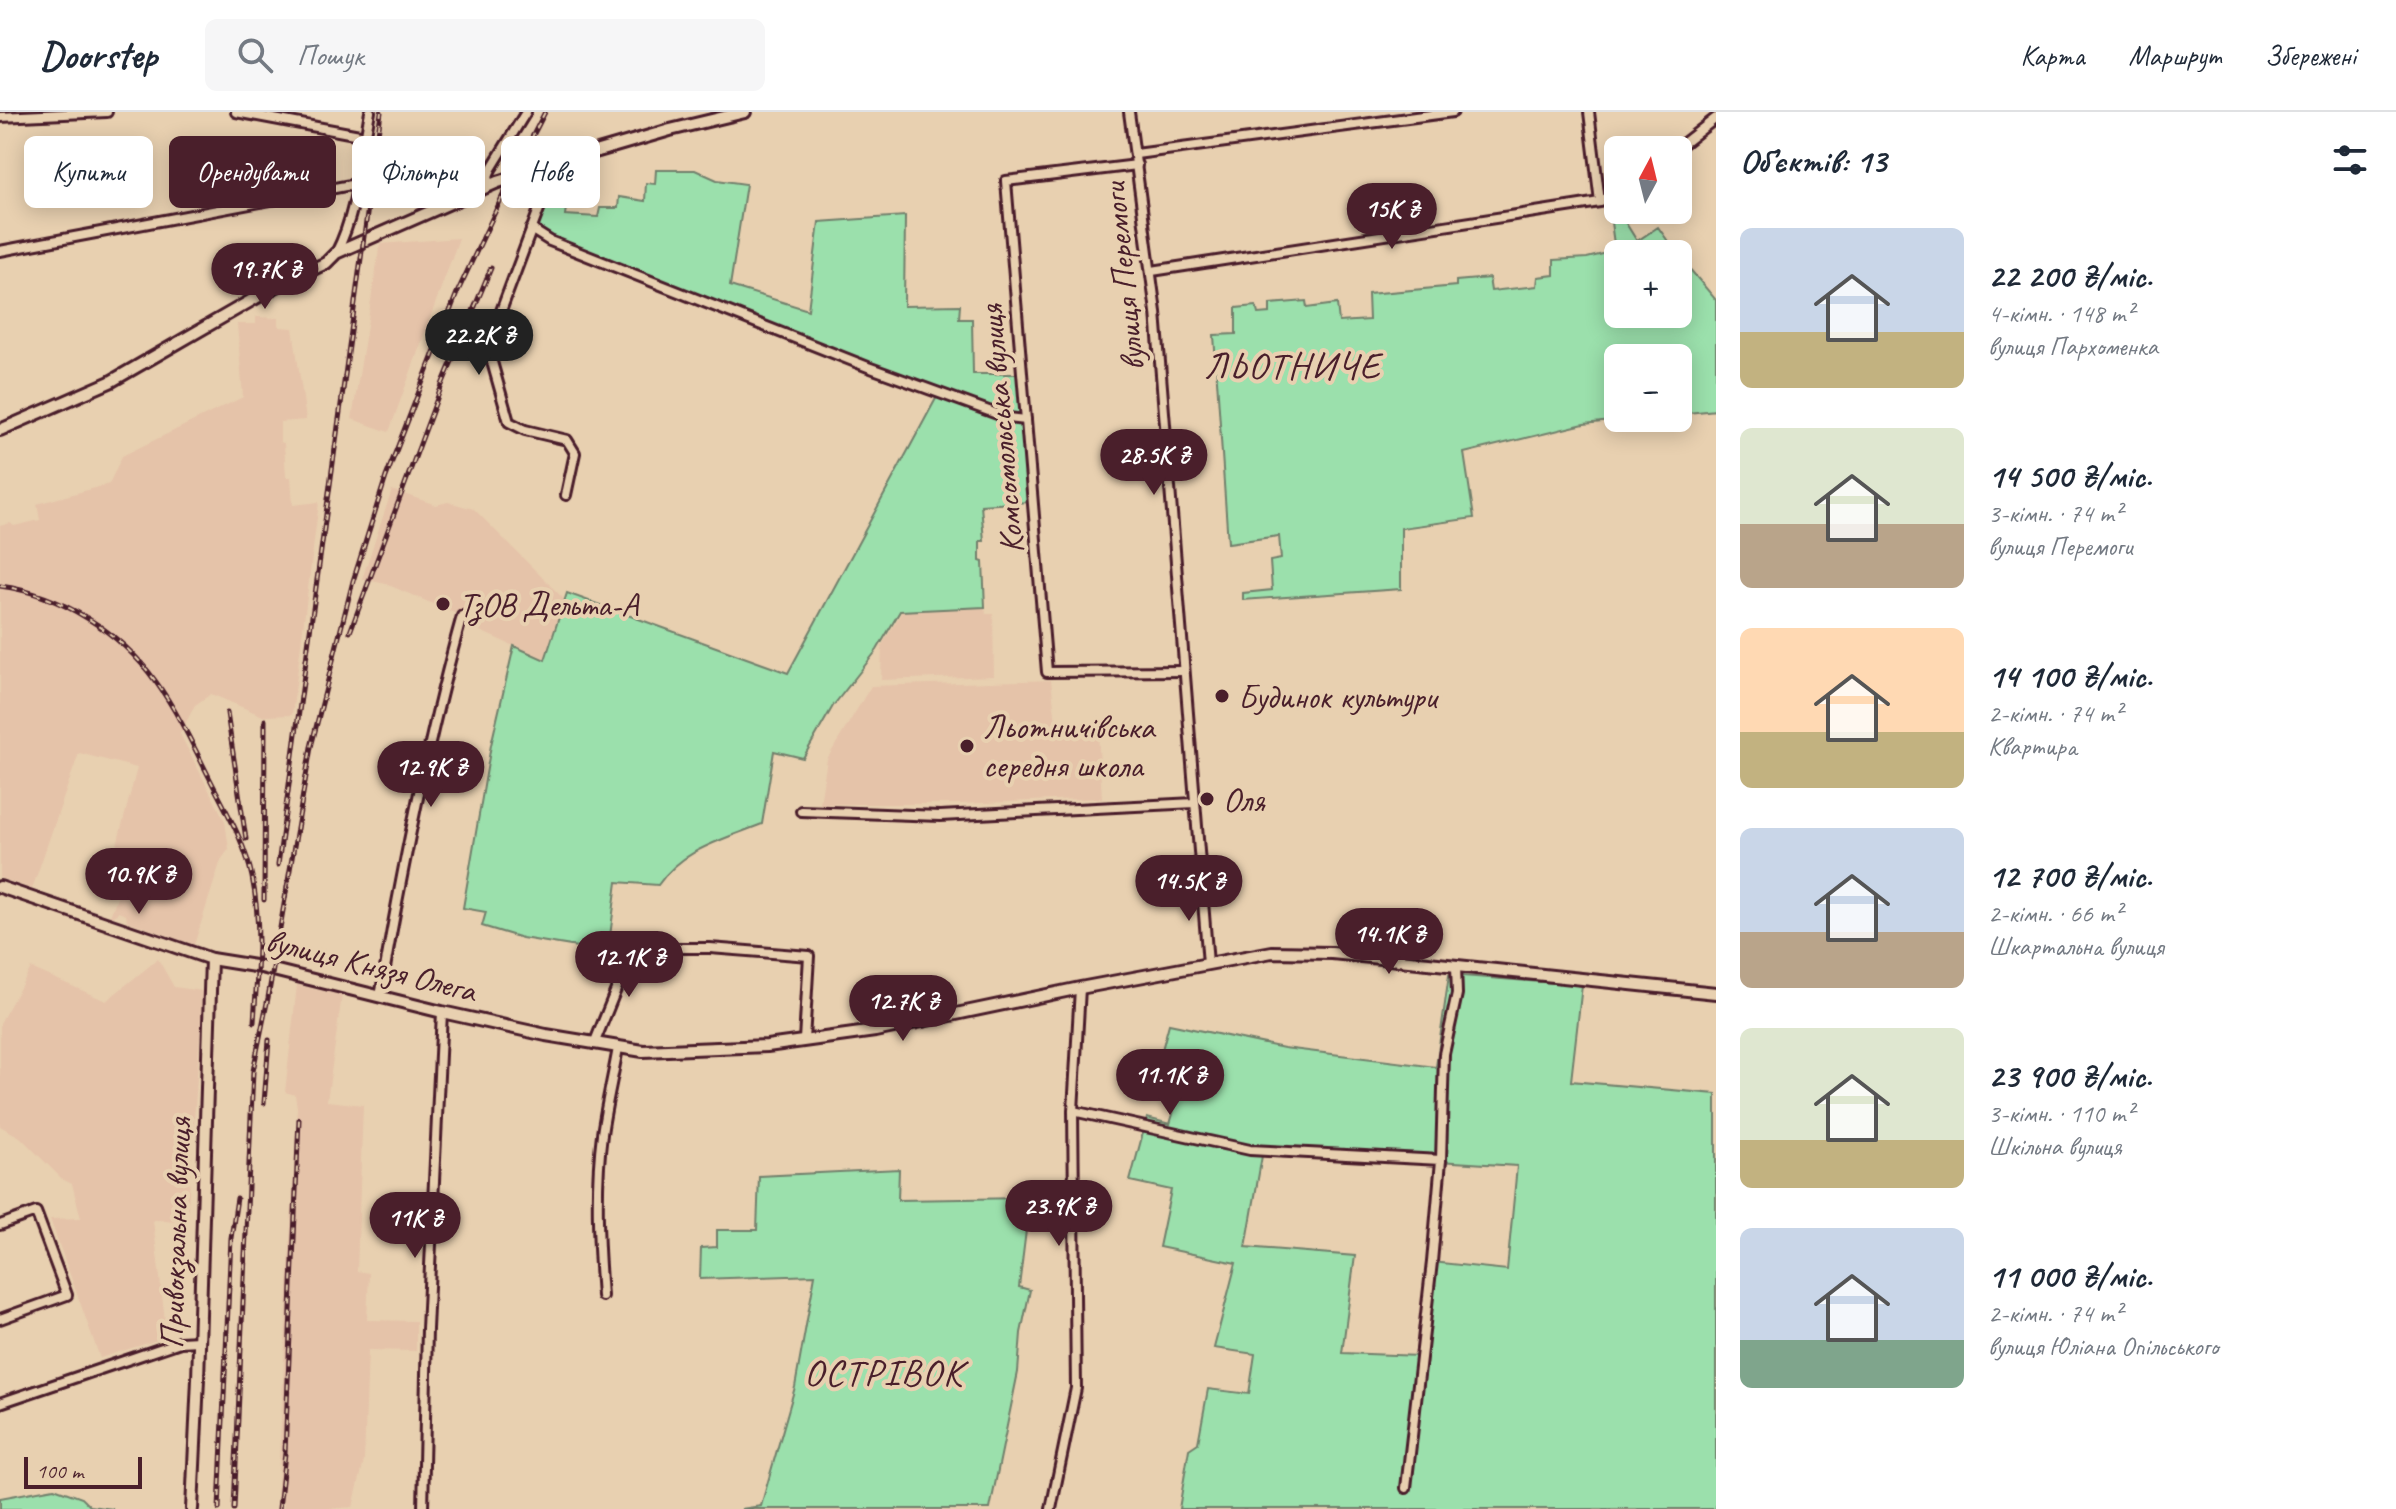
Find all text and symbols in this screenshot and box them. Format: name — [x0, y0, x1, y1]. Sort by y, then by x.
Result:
search box — [205, 19, 765, 91]
text: Doorstep — [40, 32, 157, 79]
icon: search — [233, 33, 277, 77]
text: Пошук — [297, 36, 364, 74]
text: Карта — [2020, 38, 2084, 73]
text: Маршрут — [2128, 38, 2221, 73]
text: Збережені — [2265, 38, 2356, 73]
chip: Купити — [24, 136, 153, 208]
chip: Орендувати — [169, 136, 336, 208]
chip: Фільтри — [352, 136, 485, 208]
chip: Нове — [501, 136, 600, 208]
north arrow — [1604, 136, 1692, 224]
map controls — [1604, 136, 1692, 432]
icon: filters — [2328, 138, 2372, 182]
text: Об’єктів: 13 — [1740, 139, 1886, 182]
street label: вулиця Перемоги — [1091, 178, 1154, 373]
pin: 15K ₴ — [1336, 183, 1448, 251]
text: 15K ₴ — [1365, 192, 1419, 225]
button: + — [1604, 240, 1692, 328]
pin: 19.7K ₴ — [191, 243, 339, 311]
text: 19.7K ₴ — [229, 252, 301, 285]
text: 22 200 ₴/міс. — [1988, 254, 2152, 297]
icon: home — [1804, 260, 1900, 356]
text: 4-кімн. · 148 m² — [1988, 297, 2134, 330]
street label: Комсомольська вулиця — [969, 301, 1033, 555]
pin: 22.2K ₴ — [405, 309, 553, 377]
text: 22.2K ₴ — [443, 318, 515, 351]
text: вулиця Пархоменка — [1988, 330, 2158, 363]
district label: ЛЬОТНИЧЕ — [1204, 342, 1384, 389]
button: − — [1604, 344, 1692, 432]
pin: 28.5K ₴ — [1080, 429, 1228, 497]
text: 28.5K ₴ — [1118, 438, 1190, 471]
text: 14 500 ₴/міс. — [1988, 454, 2152, 497]
icon: home — [1804, 460, 1900, 556]
text: 3-кімн. · 74 m² — [1988, 497, 2122, 530]
text: вулиця Перемоги — [1988, 530, 2133, 563]
place label: ТзОВ Дельта-А — [459, 583, 640, 626]
marker: ТзОВ Дельта-А — [434, 595, 452, 613]
text: 14 100 ₴/міс. — [1988, 654, 2152, 697]
icon: home — [1804, 660, 1900, 756]
place label: Будинок культури — [1238, 675, 1439, 718]
marker: Будинок культури — [1213, 687, 1231, 705]
text: 2-кімн. · 74 m² — [1988, 697, 2122, 730]
place label: Льотничівська середня школа — [983, 705, 1156, 787]
text: Квартира — [1988, 730, 2077, 763]
marker: Льотничівська середня школа — [958, 737, 976, 755]
pin: 12.9K ₴ — [357, 741, 505, 809]
text: 12.9K ₴ — [395, 750, 467, 783]
place label: Оля — [1223, 778, 1266, 821]
marker: Оля — [1198, 790, 1216, 808]
pin: 10.9K ₴ — [65, 848, 213, 916]
text: 12 700 ₴/міс. — [1988, 854, 2152, 897]
pin: 14.5K ₴ — [1115, 855, 1263, 923]
text: 10.9K ₴ — [103, 857, 175, 890]
icon: home — [1804, 860, 1900, 956]
text: 14.5K ₴ — [1153, 864, 1225, 897]
text: 2-кімн. · 66 m² — [1988, 897, 2122, 930]
pin: 14.1K ₴ — [1315, 908, 1463, 976]
text: 14.1K ₴ — [1353, 917, 1425, 950]
street label: вулиця Князя Олега — [261, 918, 483, 1012]
text: Шкартальна вулиця — [1988, 930, 2164, 963]
pin: 12.1K ₴ — [555, 931, 703, 999]
text: 12.1K ₴ — [593, 940, 665, 973]
pin: 12.7K ₴ — [829, 975, 977, 1043]
text: 12.7K ₴ — [867, 984, 939, 1017]
pin: 11.1K ₴ — [1096, 1049, 1244, 1117]
text: 23 900 ₴/міс. — [1988, 1054, 2152, 1097]
text: 11.1K ₴ — [1134, 1058, 1206, 1091]
icon: home — [1804, 1060, 1900, 1156]
text: 3-кімн. · 110 m² — [1988, 1097, 2134, 1130]
street label: Привокзальна вулиця — [149, 1115, 201, 1349]
text: Шкільна вулиця — [1988, 1130, 2122, 1163]
pin: 23.9K ₴ — [985, 1180, 1133, 1248]
text: 23.9K ₴ — [1023, 1189, 1095, 1222]
pin: 11K ₴ — [359, 1192, 471, 1260]
text: 11K ₴ — [388, 1201, 442, 1234]
text: 11 000 ₴/міс. — [1988, 1254, 2152, 1297]
icon: home — [1804, 1260, 1900, 1356]
text: 2-кімн. · 74 m² — [1988, 1297, 2122, 1330]
text: вулиця Юліана Опільського — [1988, 1330, 2218, 1363]
district label: ОСТРІВОК — [804, 1349, 969, 1396]
scale bar — [24, 1453, 142, 1489]
text: 100 m — [36, 1457, 83, 1485]

